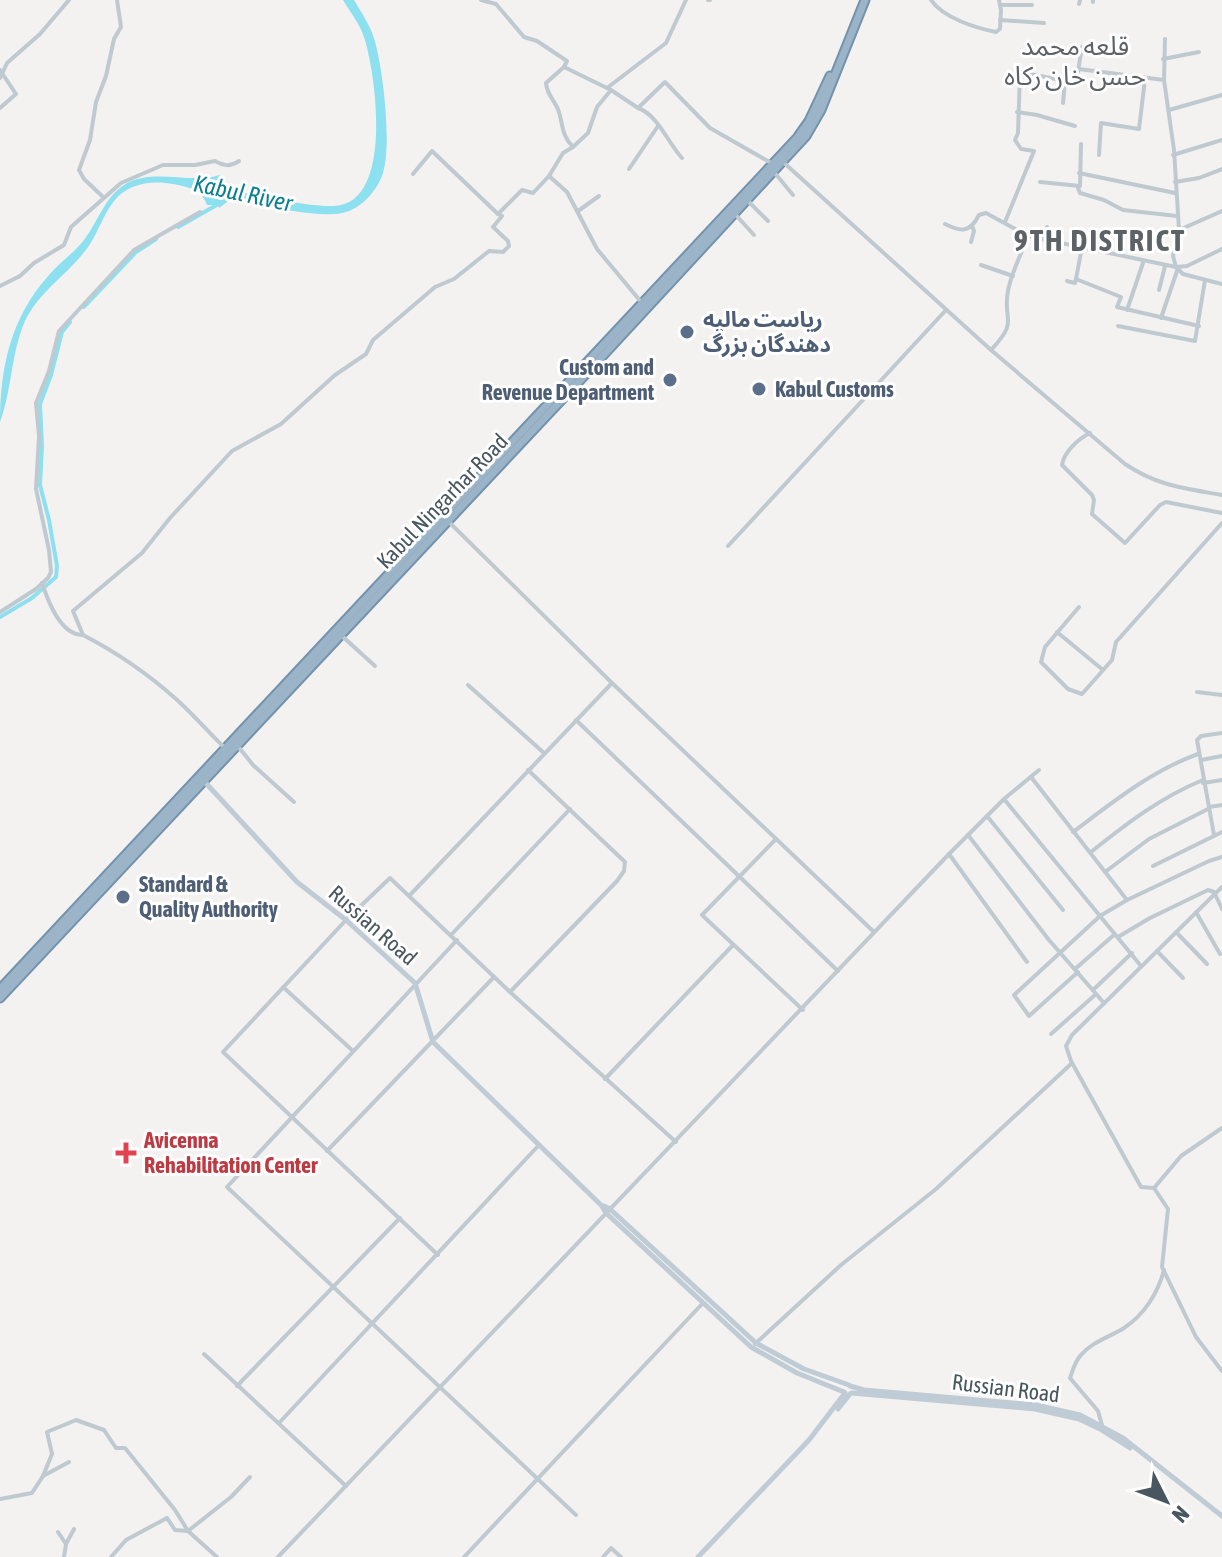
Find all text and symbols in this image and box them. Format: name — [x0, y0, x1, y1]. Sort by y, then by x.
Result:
district label: قلعه محمد حسن خان رکاه — [1004, 31, 1146, 91]
water label: Kabul River — [191, 169, 296, 217]
district label: 9TH DISTRICT — [1014, 223, 1186, 257]
place label: ریاست مالیه دهندگان بزرگ — [703, 306, 831, 358]
marker: ریاست مالیه دهندگان بزرگ — [678, 323, 696, 341]
place label: Custom and Revenue Department — [482, 354, 655, 405]
marker: Custom and Revenue Department — [661, 371, 679, 389]
place label: Kabul Customs — [775, 376, 894, 402]
marker: Kabul Customs — [750, 380, 768, 398]
street label: Kabul Ningarhar Road — [371, 428, 513, 574]
place label: Standard & Quality Authority — [139, 871, 278, 922]
street label: Russian Road — [324, 880, 422, 970]
marker: Standard & Quality Authority — [114, 888, 132, 906]
place label: Avicenna Rehabilitation Center — [143, 1127, 318, 1178]
marker: Avicenna Rehabilitation Center — [115, 1142, 137, 1164]
street label: Russian Road — [951, 1369, 1061, 1407]
north arrow — [1126, 1461, 1206, 1541]
text: N — [1167, 1501, 1195, 1528]

